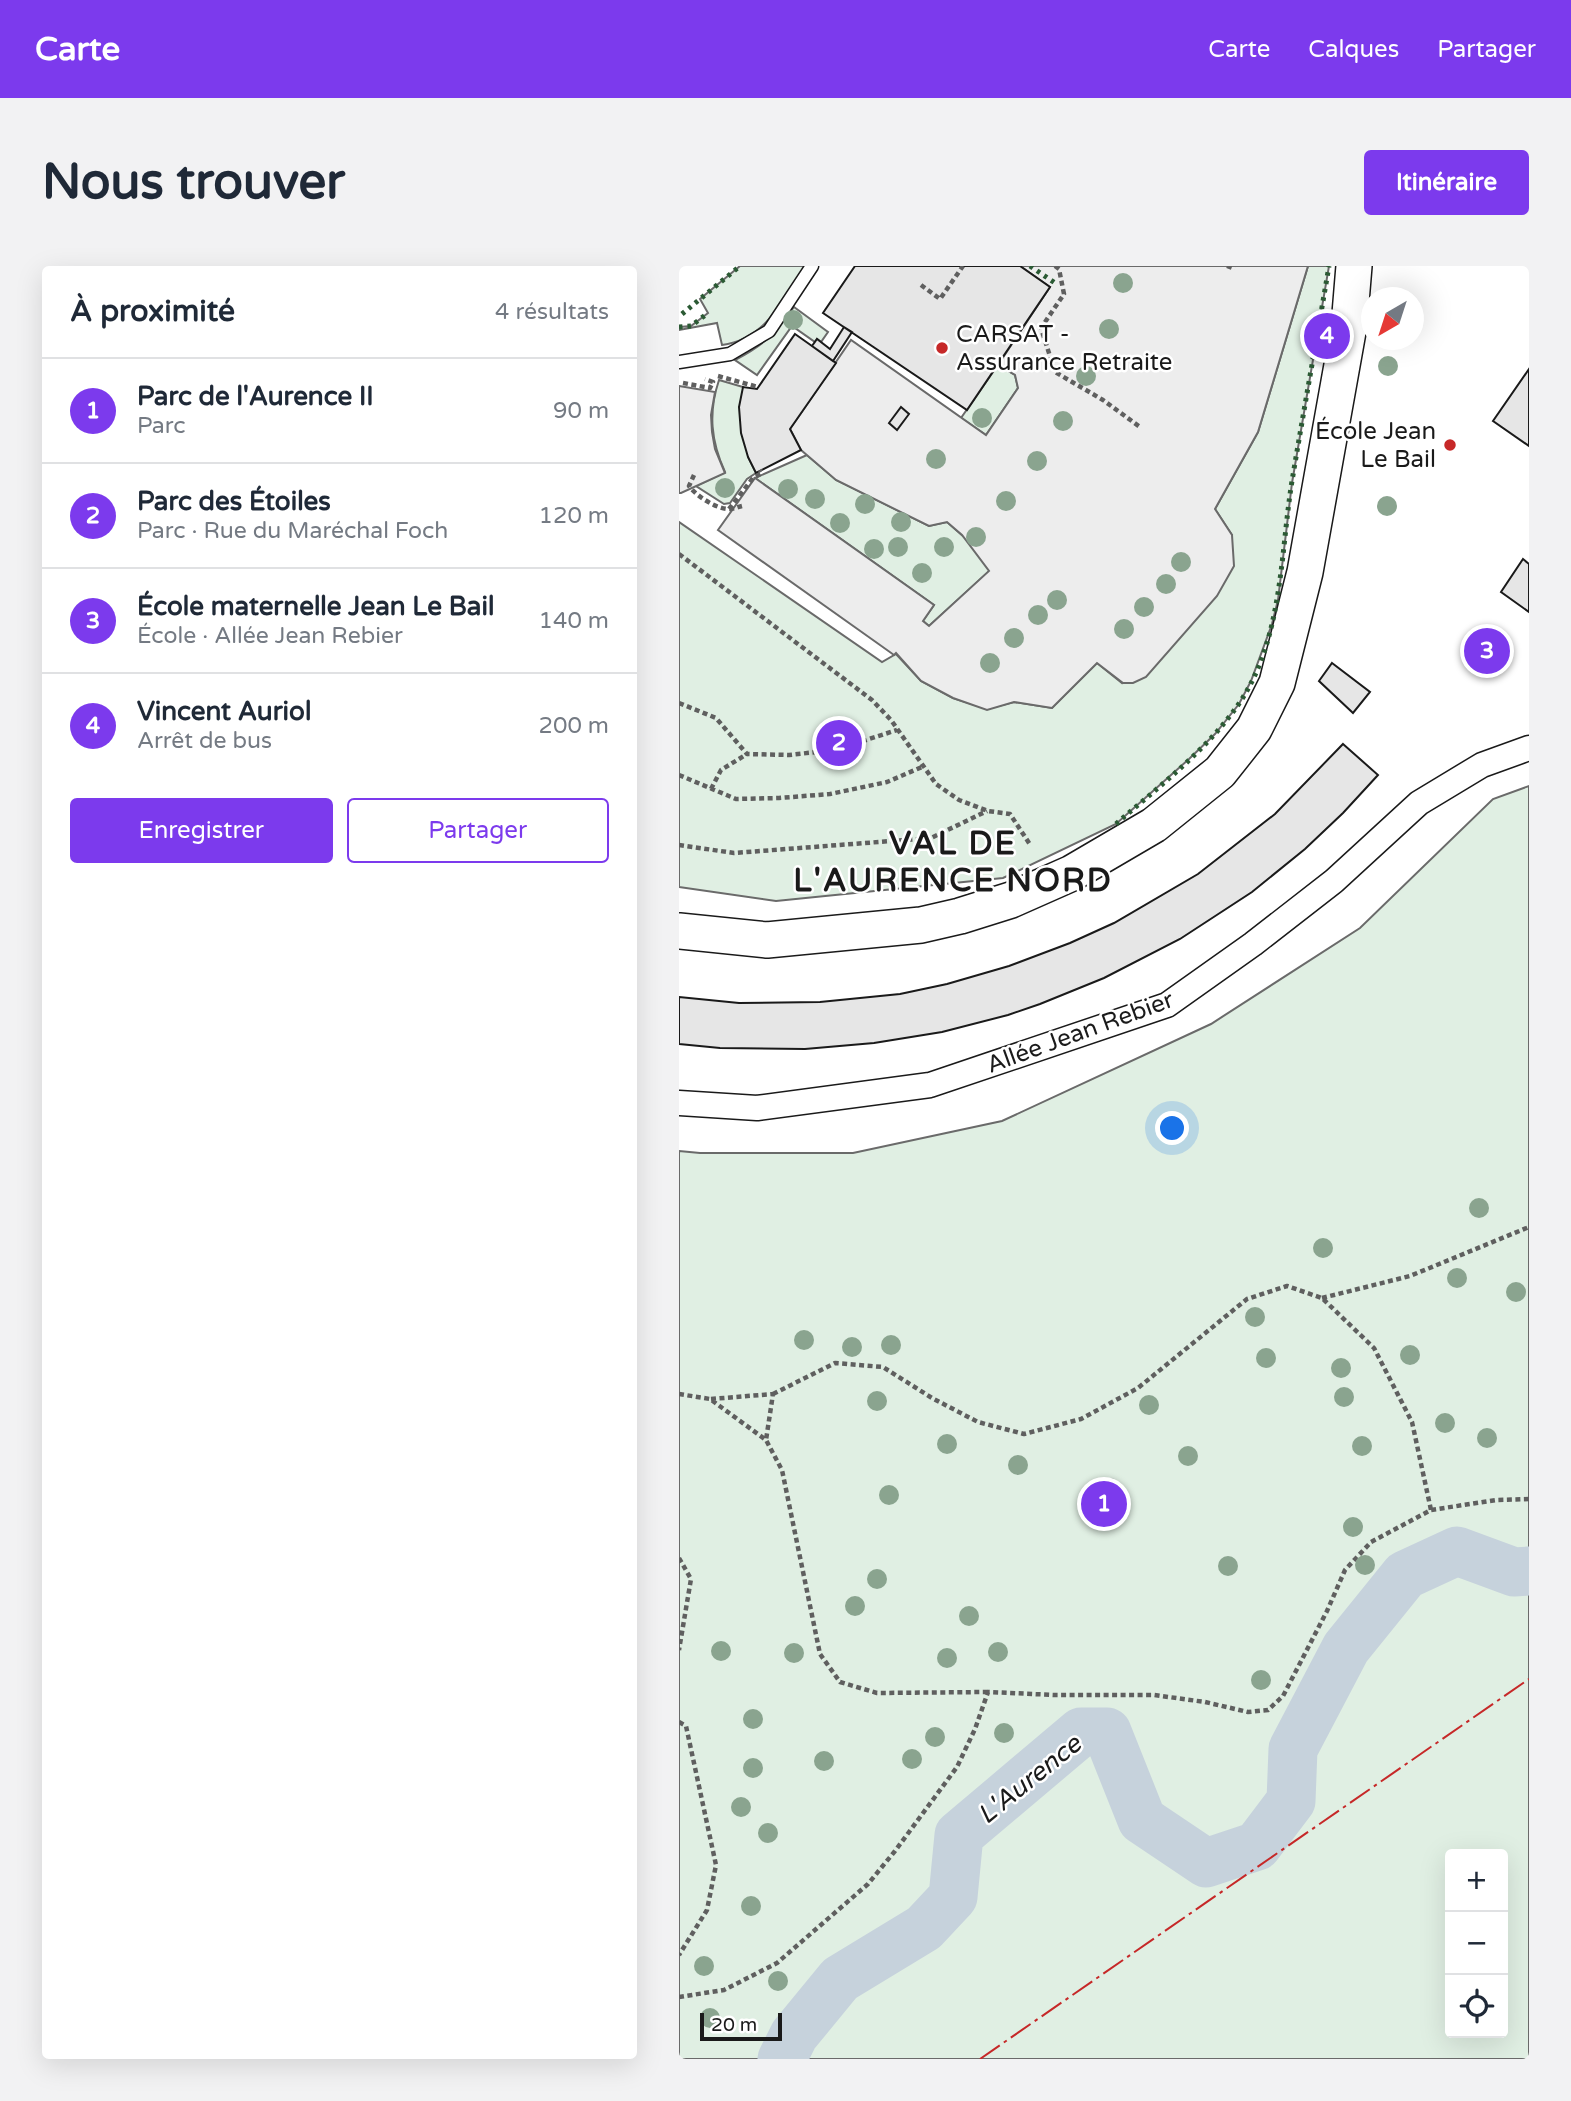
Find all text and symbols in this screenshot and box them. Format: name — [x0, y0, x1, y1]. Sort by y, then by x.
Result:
text: Carte — [35, 30, 120, 69]
text: Carte — [1208, 35, 1270, 64]
text: Calques — [1308, 35, 1399, 64]
text: Partager — [1437, 35, 1536, 64]
button: Itinéraire — [1364, 150, 1529, 215]
text: Nous trouver — [42, 153, 345, 212]
north arrow — [1361, 287, 1424, 350]
text: À proximité — [70, 293, 235, 330]
text: 4 résultats — [495, 298, 609, 326]
pin: 4 — [1304, 310, 1350, 362]
place label: CARSAT - Assurance Retraite — [956, 320, 1172, 377]
marker: CARSAT - Assurance Retraite — [934, 340, 950, 356]
text: Parc de l'Aurence II — [137, 381, 374, 412]
text: 1 — [86, 397, 100, 425]
text: 90 m — [553, 397, 609, 425]
text: Parc — [137, 412, 186, 440]
place label: École Jean Le Bail — [1315, 416, 1436, 474]
marker: École Jean Le Bail — [1442, 437, 1458, 453]
text: Parc des Étoiles — [137, 486, 331, 517]
text: 2 — [86, 502, 100, 530]
text: 120 m — [539, 502, 609, 530]
text: Parc · Rue du Maréchal Foch — [137, 517, 448, 545]
text: École maternelle Jean Le Bail — [137, 591, 494, 622]
text: 3 — [86, 607, 100, 635]
text: 140 m — [539, 607, 609, 635]
text: École · Allée Jean Rebier — [137, 622, 403, 650]
pin: 3 — [1464, 625, 1510, 677]
text: Vincent Auriol — [137, 696, 311, 727]
text: 4 — [86, 712, 100, 740]
text: 200 m — [539, 712, 609, 740]
pin: 2 — [816, 717, 862, 769]
text: Arrêt de bus — [137, 727, 272, 755]
button: Enregistrer — [70, 798, 333, 863]
button: Partager — [347, 798, 609, 863]
district label: VAL DE L'AURENCE NORD — [793, 825, 1113, 900]
street label: Allée Jean Rebier — [983, 985, 1178, 1080]
your location — [1155, 1111, 1189, 1145]
pin: 1 — [1081, 1478, 1127, 1530]
water label: L'Aurence — [971, 1727, 1088, 1831]
map controls — [1445, 1849, 1508, 2038]
button: + — [1445, 1849, 1508, 1912]
button: − — [1445, 1912, 1508, 1975]
button: locate — [1445, 1975, 1508, 2038]
scale bar — [700, 2010, 782, 2042]
text: 20 m — [711, 2014, 757, 2036]

